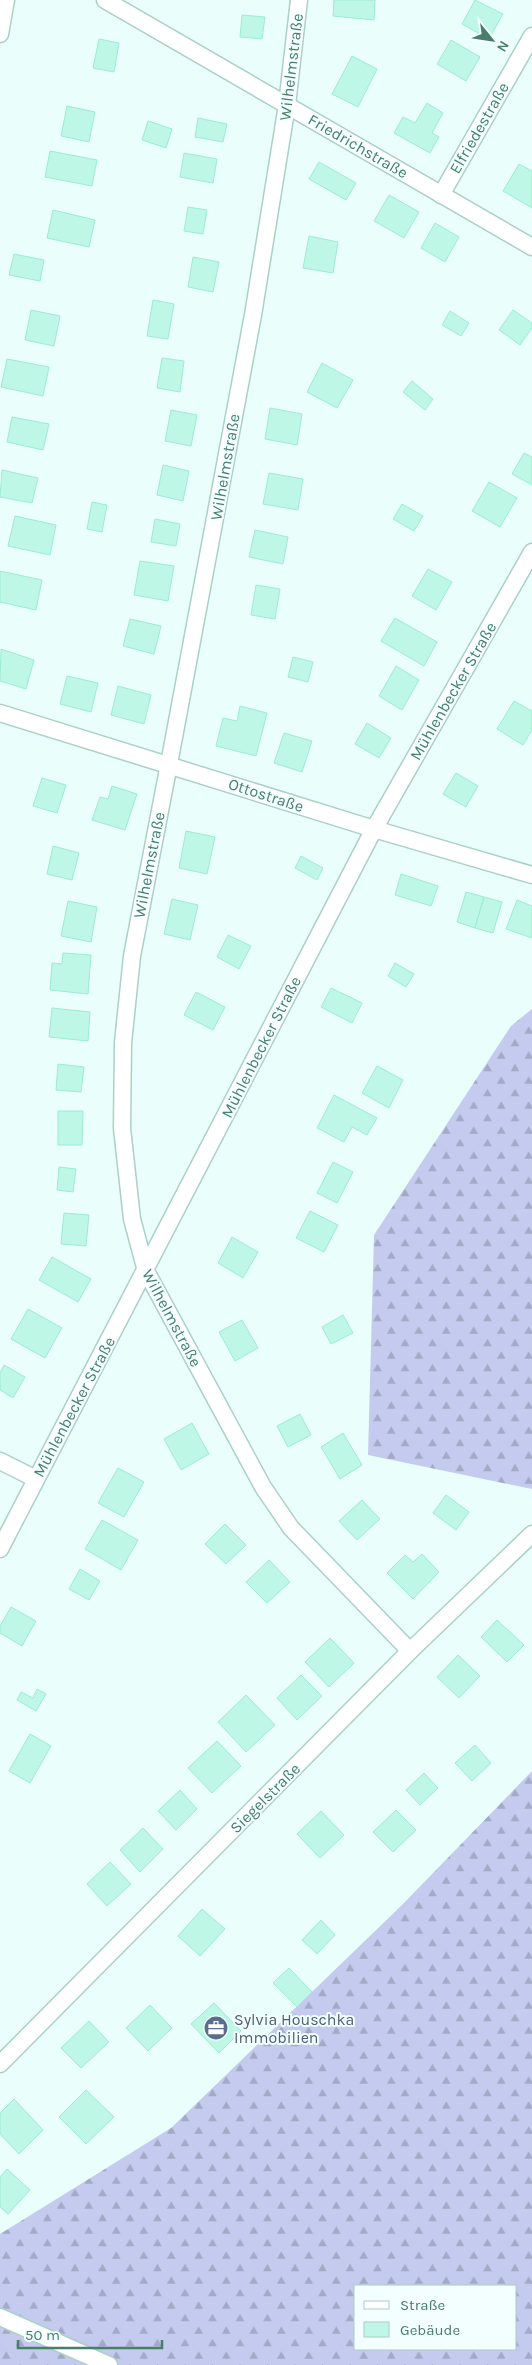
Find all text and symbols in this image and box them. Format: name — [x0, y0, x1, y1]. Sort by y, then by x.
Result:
street label: Wilhelmstraße — [275, 12, 307, 122]
north arrow — [467, 15, 517, 65]
text: N — [493, 38, 513, 55]
street label: Elfriedestraße — [445, 79, 513, 177]
street label: Friedrichstraße — [305, 110, 411, 182]
street label: Wilhelmstraße — [206, 412, 244, 522]
street label: Mühlenbecker Straße — [406, 619, 500, 763]
street label: Ottostraße — [226, 774, 306, 816]
street label: Wilhelmstraße — [129, 810, 169, 920]
street label: Mühlenbecker Straße — [217, 973, 305, 1121]
street label: Wilhelmstraße — [138, 1266, 206, 1370]
street label: Mühlenbecker Straße — [29, 1334, 119, 1480]
street label: Siegelstraße — [226, 1759, 304, 1837]
place label: Sylvia Houschka Immobilien — [234, 2010, 354, 2047]
office icon: Sylvia Houschka Immobilien — [203, 2015, 229, 2041]
legend — [354, 2285, 517, 2350]
text: Straße — [400, 2296, 445, 2314]
scale bar — [18, 2318, 161, 2350]
text: Gebäude — [400, 2321, 460, 2339]
text: 50 m — [25, 2326, 60, 2344]

